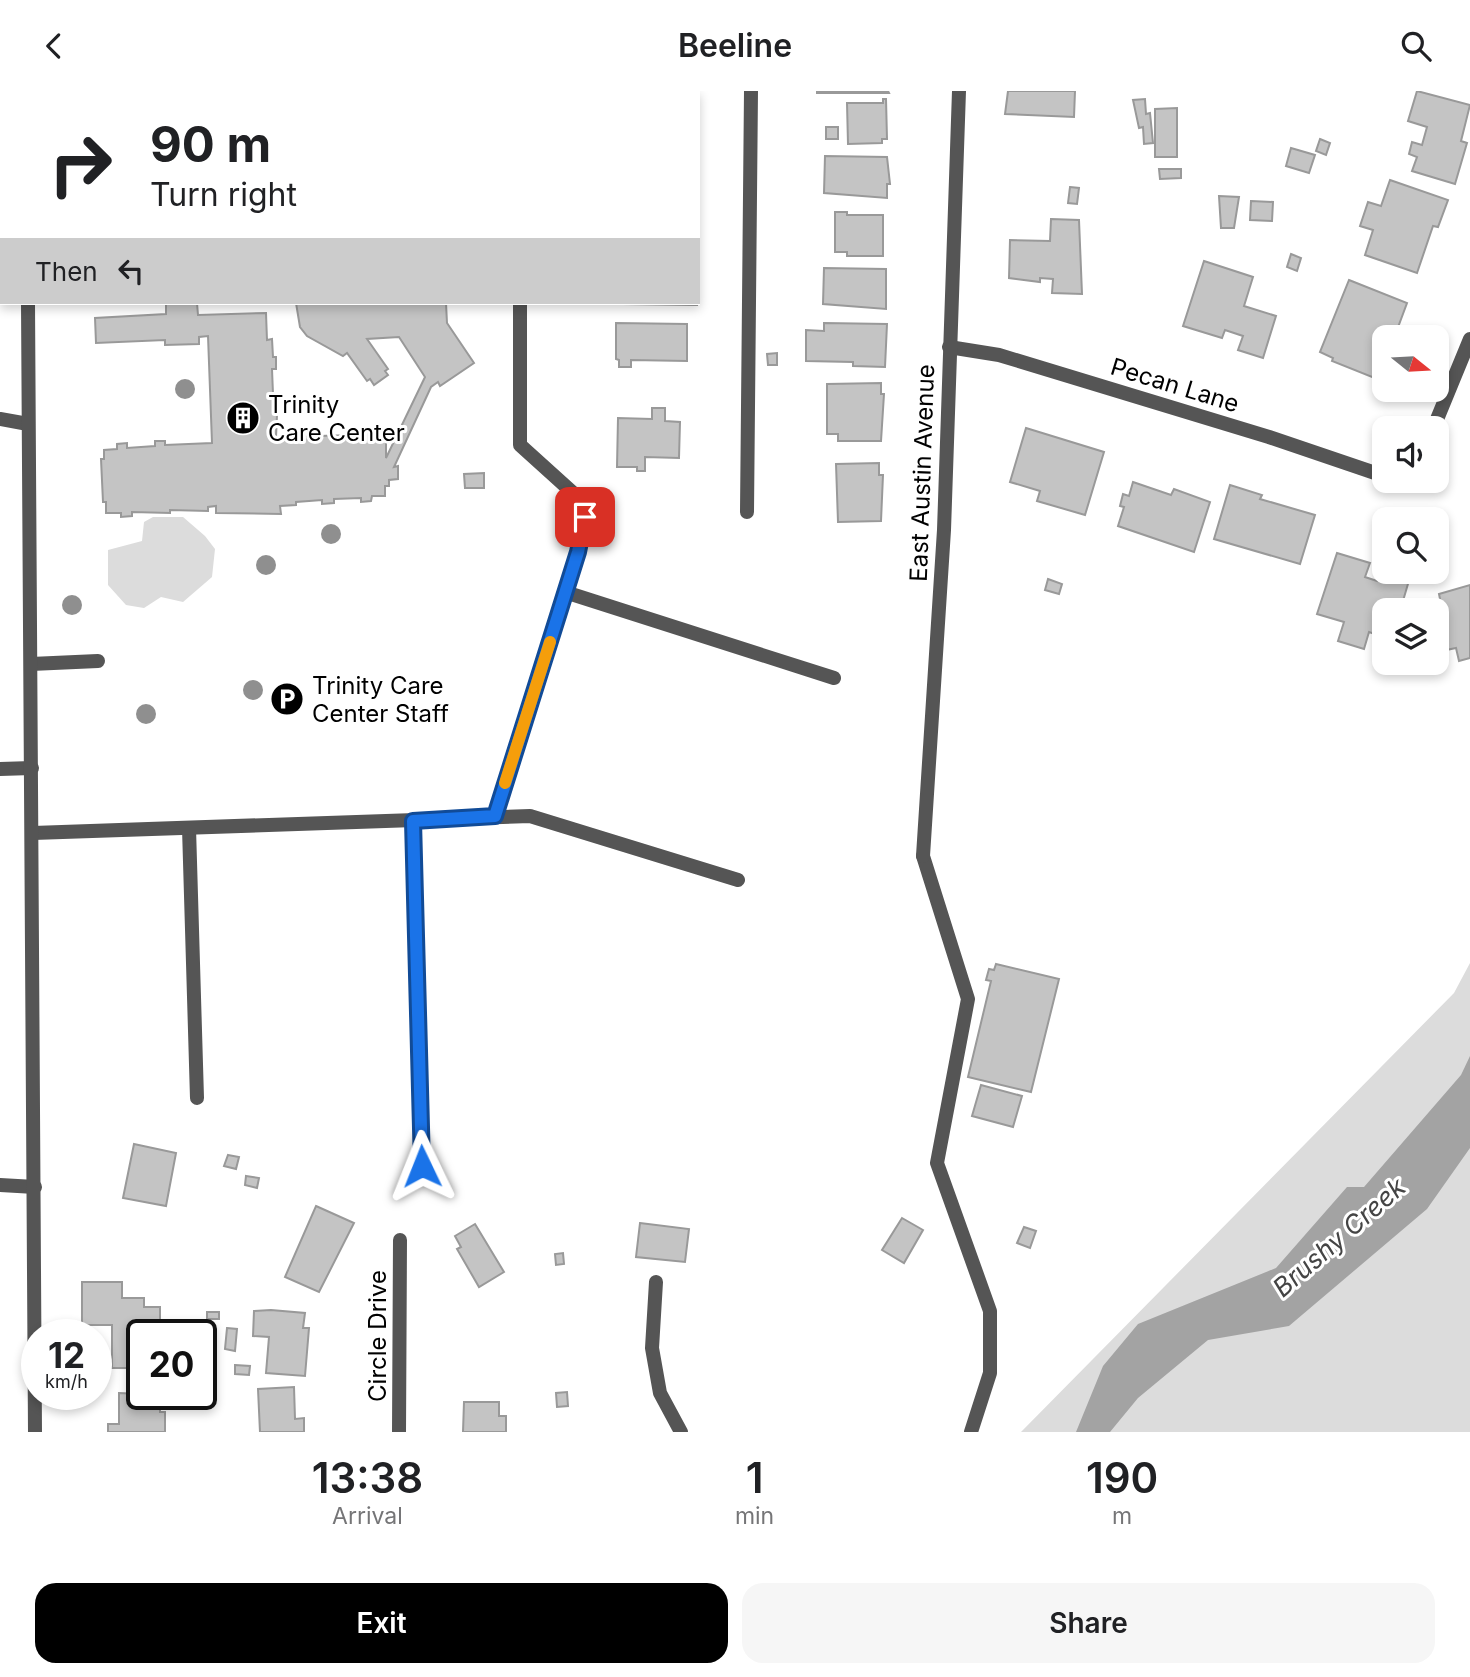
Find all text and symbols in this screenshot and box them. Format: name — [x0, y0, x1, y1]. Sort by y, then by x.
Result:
text: Beeline — [678, 26, 792, 65]
icon: back — [35, 27, 73, 65]
icon: search — [1397, 27, 1435, 65]
text: 90 m — [150, 115, 271, 174]
icon: right — [35, 119, 126, 210]
text: Turn right — [150, 175, 297, 214]
icon: left — [112, 252, 150, 290]
text: Then — [35, 256, 98, 287]
north arrow — [1372, 325, 1449, 403]
map controls — [1372, 325, 1449, 675]
street label: Pecan Lane — [1107, 352, 1243, 418]
street label: East Austin Avenue — [904, 364, 940, 582]
place label: Trinity Care Center — [268, 390, 405, 447]
building icon: Trinity Care Center — [224, 399, 262, 437]
button: sound — [1372, 416, 1449, 493]
pin — [555, 487, 615, 547]
icon: arrive — [566, 498, 604, 536]
button: search — [1372, 507, 1449, 584]
button: layers — [1372, 598, 1449, 675]
place label: Trinity Care Center Staff — [312, 671, 449, 728]
parking icon: Trinity Care Center Staff — [268, 680, 306, 718]
position arrow — [385, 1129, 459, 1203]
water label: Brushy Creek — [1266, 1171, 1412, 1303]
street label: Circle Drive — [363, 1270, 392, 1402]
speed limit sign: 20 — [126, 1319, 217, 1410]
text: 12 — [48, 1334, 85, 1376]
text: km/h — [45, 1371, 88, 1392]
text: 13:38 — [312, 1452, 423, 1503]
text: 1 — [746, 1452, 763, 1503]
text: 190 — [1086, 1452, 1158, 1503]
text: Arrival — [332, 1502, 403, 1530]
text: min — [735, 1502, 774, 1530]
text: m — [1112, 1502, 1132, 1530]
button: Exit — [35, 1583, 728, 1663]
button: Share — [742, 1583, 1435, 1663]

